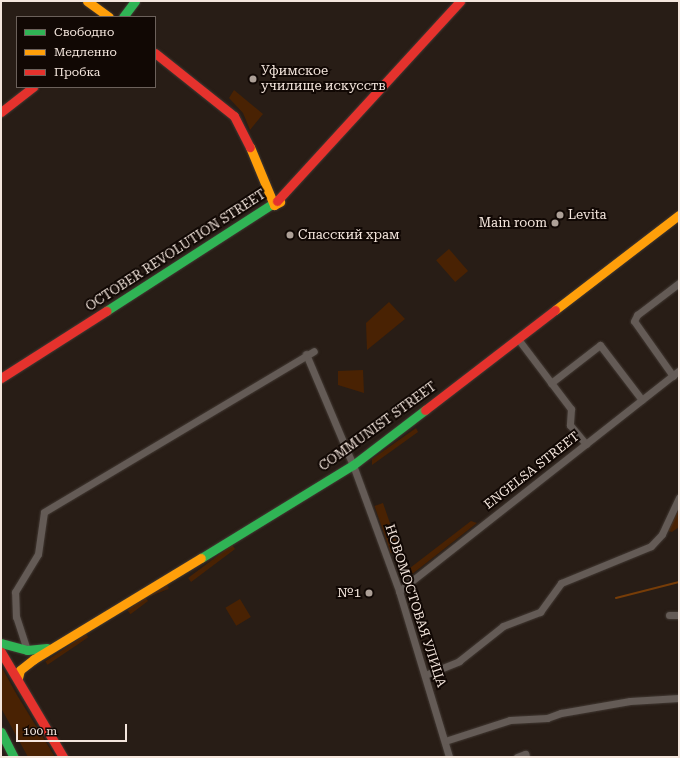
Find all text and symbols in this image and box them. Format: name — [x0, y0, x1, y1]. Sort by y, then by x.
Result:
legend — [16, 16, 156, 88]
text: Свободно — [54, 25, 114, 39]
text: Медленно — [54, 45, 117, 59]
place label: Уфимское училище искусств — [261, 64, 386, 95]
text: Пробка — [54, 65, 100, 79]
marker: Уфимское училище искусств — [248, 74, 258, 84]
street label: OCTOBER REVOLUTION STREET — [83, 187, 269, 315]
place label: Levita — [568, 207, 607, 223]
marker: Levita — [555, 210, 565, 220]
place label: Main room — [479, 215, 547, 231]
marker: Main room — [550, 218, 560, 228]
place label: Спасский храм — [298, 227, 400, 243]
marker: Спасский храм — [285, 230, 295, 240]
street label: COMMUNIST STREET — [316, 379, 440, 475]
street label: ENGELSA STREET — [481, 429, 583, 513]
street label: НОВОМОСТОВАЯ УЛИЦА — [381, 523, 449, 689]
place label: №1 — [337, 585, 361, 601]
marker: №1 — [364, 588, 374, 598]
scale bar — [18, 716, 129, 742]
text: 100 m — [23, 724, 57, 738]

